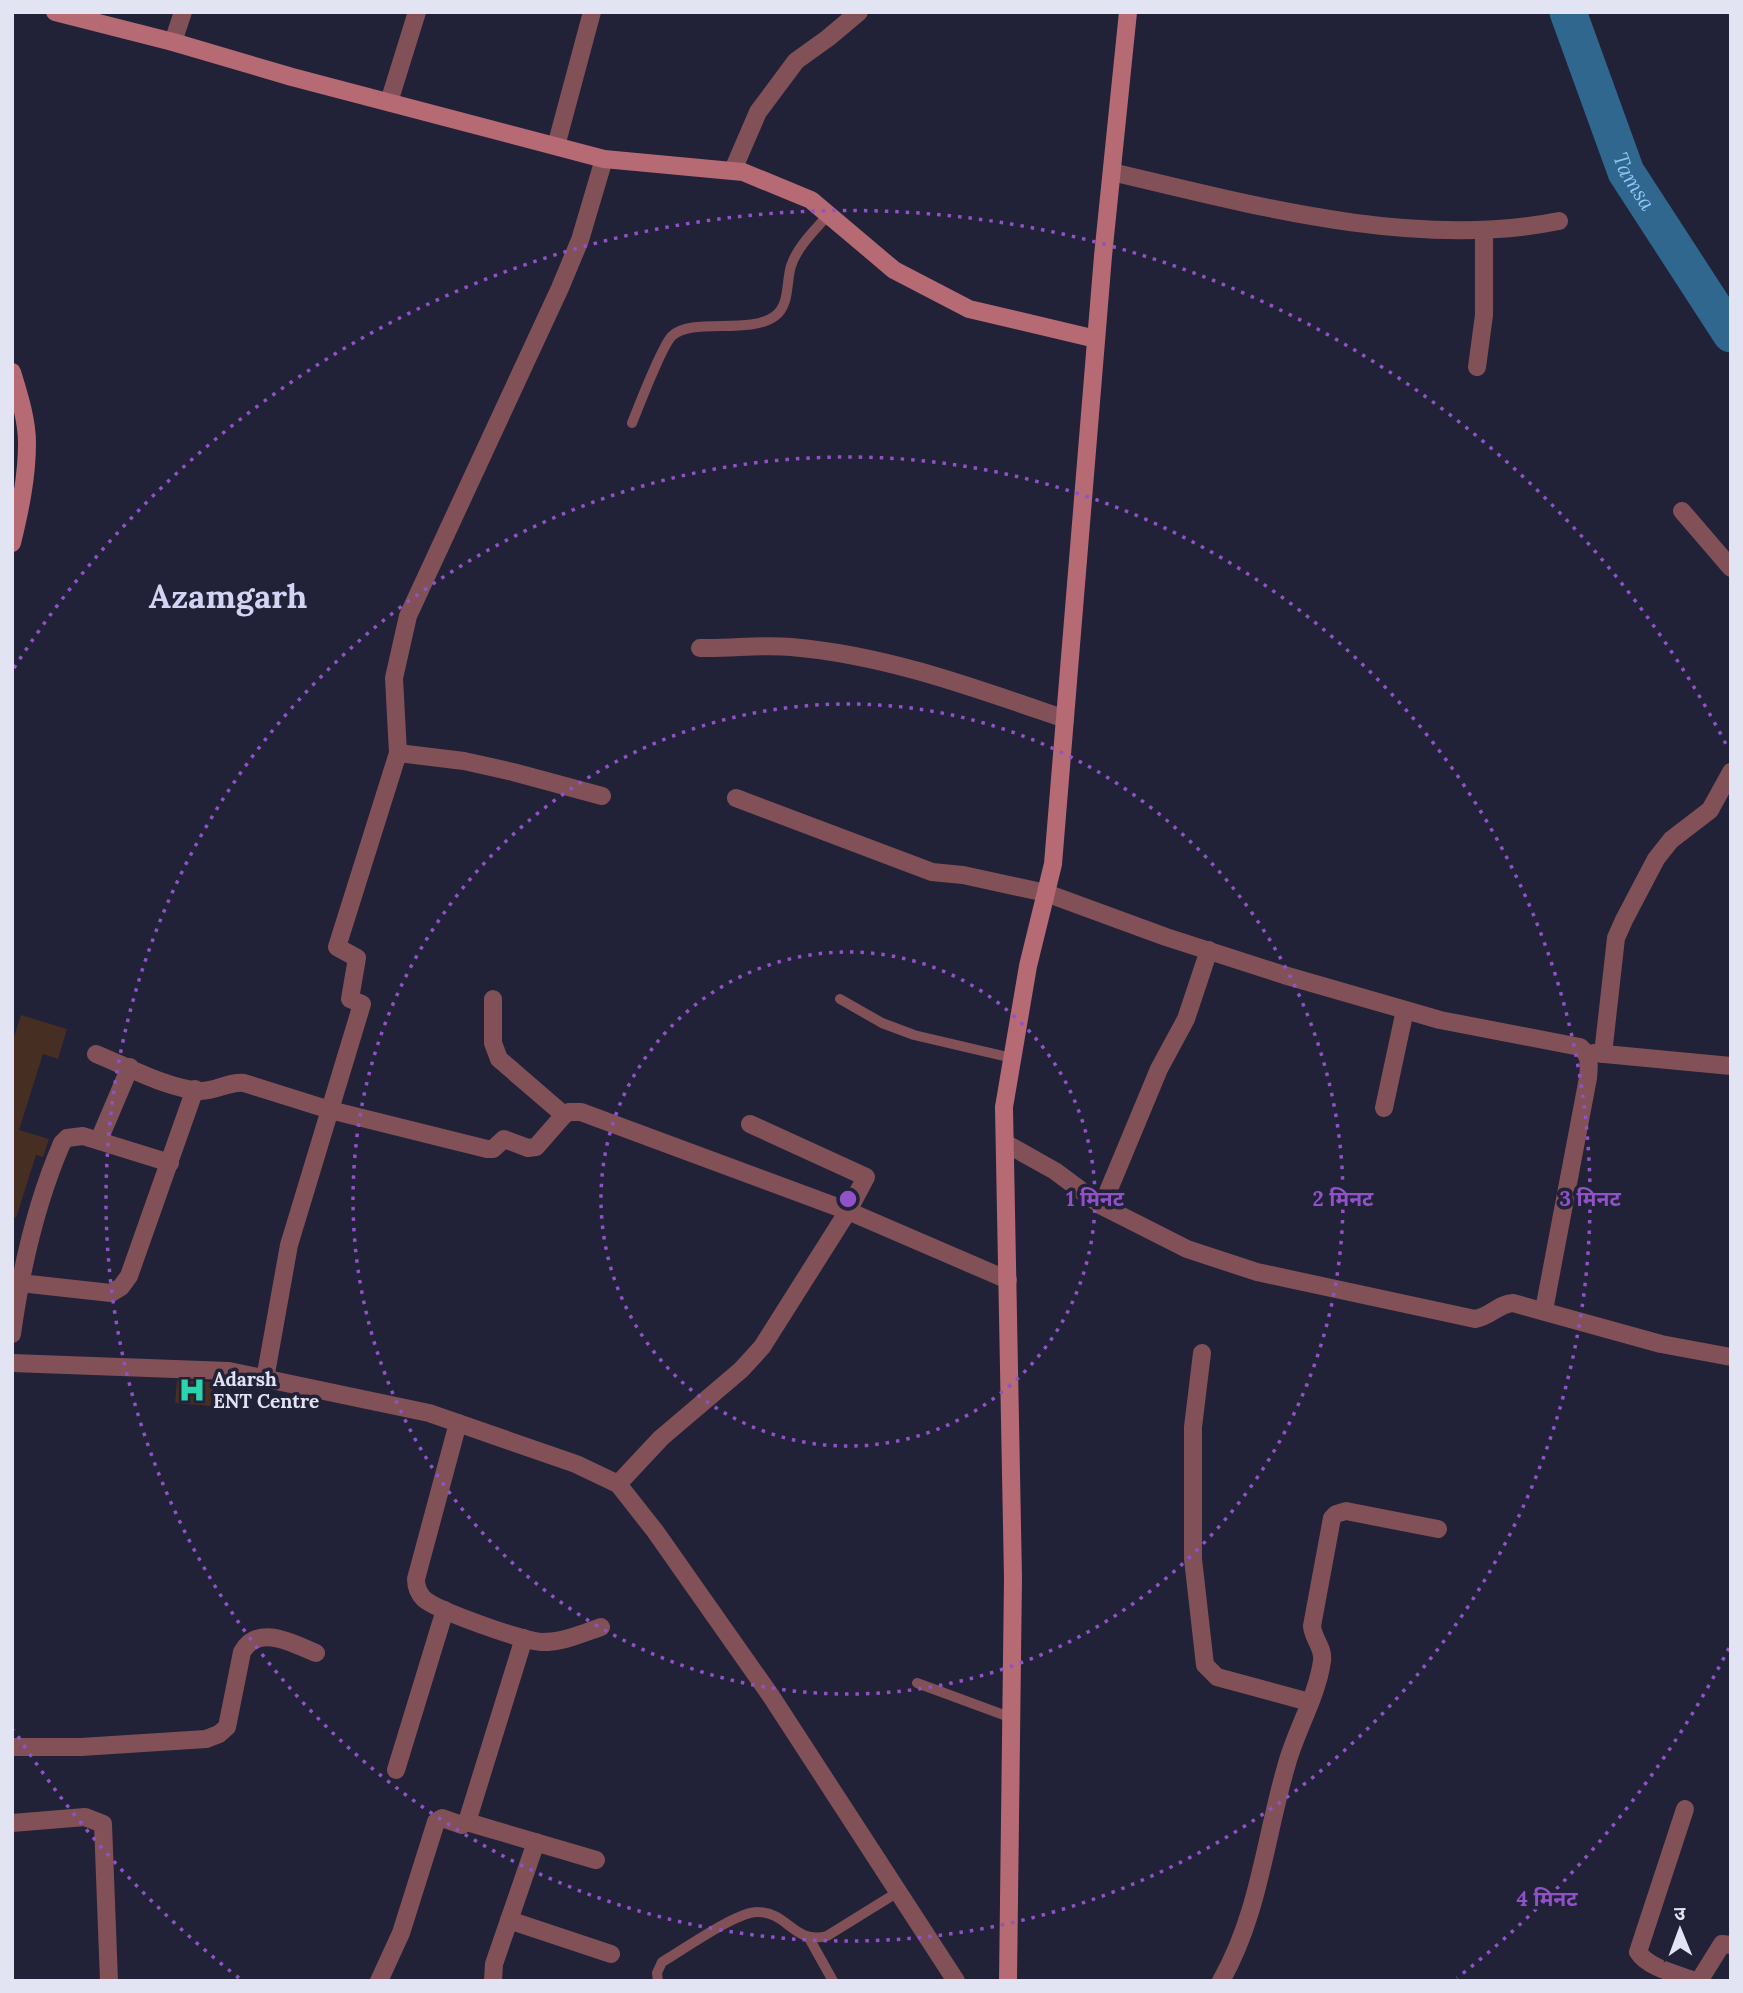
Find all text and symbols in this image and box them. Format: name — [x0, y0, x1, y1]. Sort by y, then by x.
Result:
water label: Tamsa — [1607, 149, 1661, 216]
district label: Azamgarh — [149, 575, 307, 617]
text: 1 मिनट — [1066, 1185, 1125, 1212]
text: 2 मिनट — [1313, 1185, 1374, 1212]
text: 3 मिनट — [1559, 1185, 1621, 1212]
centre of rings — [836, 1187, 860, 1211]
place label: Adarsh ENT Centre — [213, 1367, 319, 1413]
hospital icon: Adarsh ENT Centre — [177, 1375, 207, 1405]
text: 4 मिनट — [1516, 1885, 1578, 1912]
north arrow — [1645, 1895, 1715, 1965]
text: उ — [1674, 1901, 1686, 1925]

